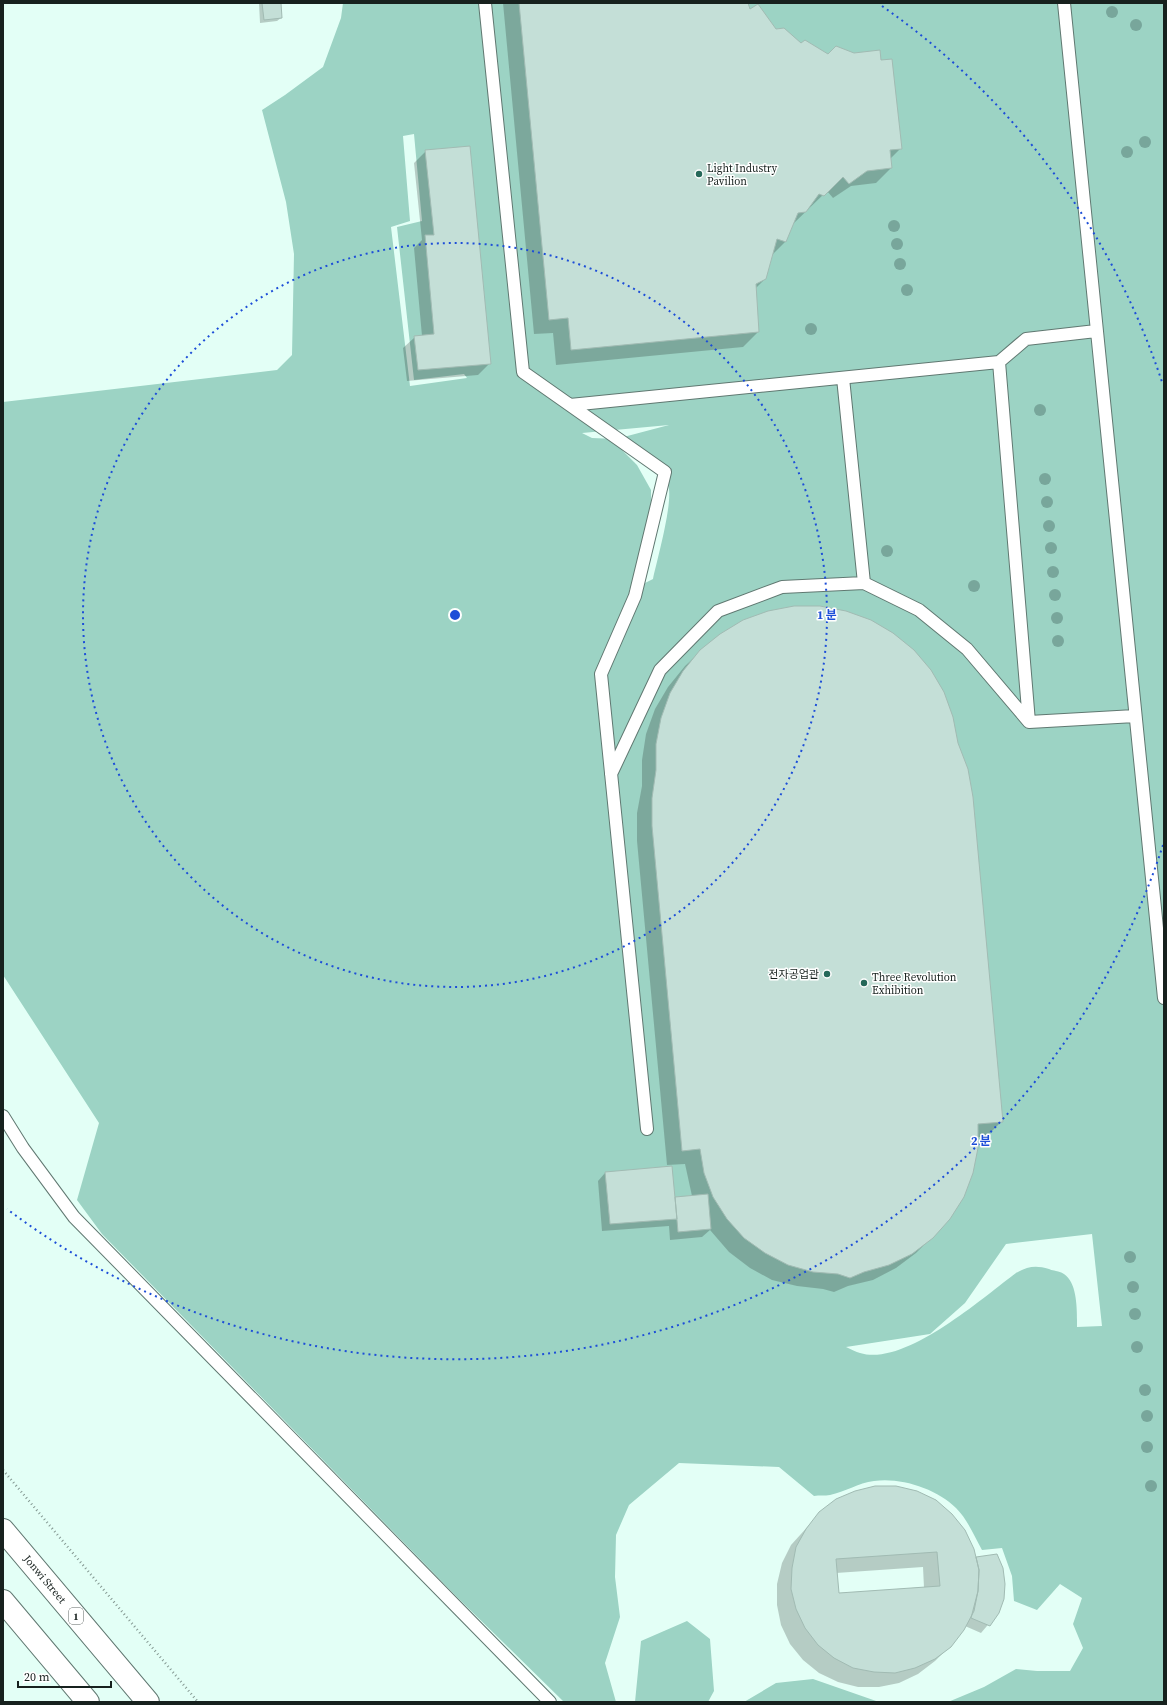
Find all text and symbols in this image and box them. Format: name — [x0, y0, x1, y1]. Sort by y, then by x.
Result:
place label: Light Industry Pavilion — [707, 161, 778, 189]
marker: Light Industry Pavilion — [694, 169, 704, 179]
text: 1 분 — [817, 607, 837, 623]
centre of rings — [448, 608, 462, 622]
place label: 전자공업관 — [768, 967, 819, 982]
marker: 전자공업관 — [822, 969, 832, 979]
place label: Three Revolution Exhibition — [872, 970, 957, 998]
marker: Three Revolution Exhibition — [859, 978, 869, 988]
text: 2 분 — [971, 1133, 991, 1149]
street label: Jonwi Street — [19, 1551, 70, 1607]
road number: 1 — [69, 1608, 83, 1624]
scale bar — [18, 1663, 111, 1689]
text: 20 m — [24, 1669, 50, 1685]

